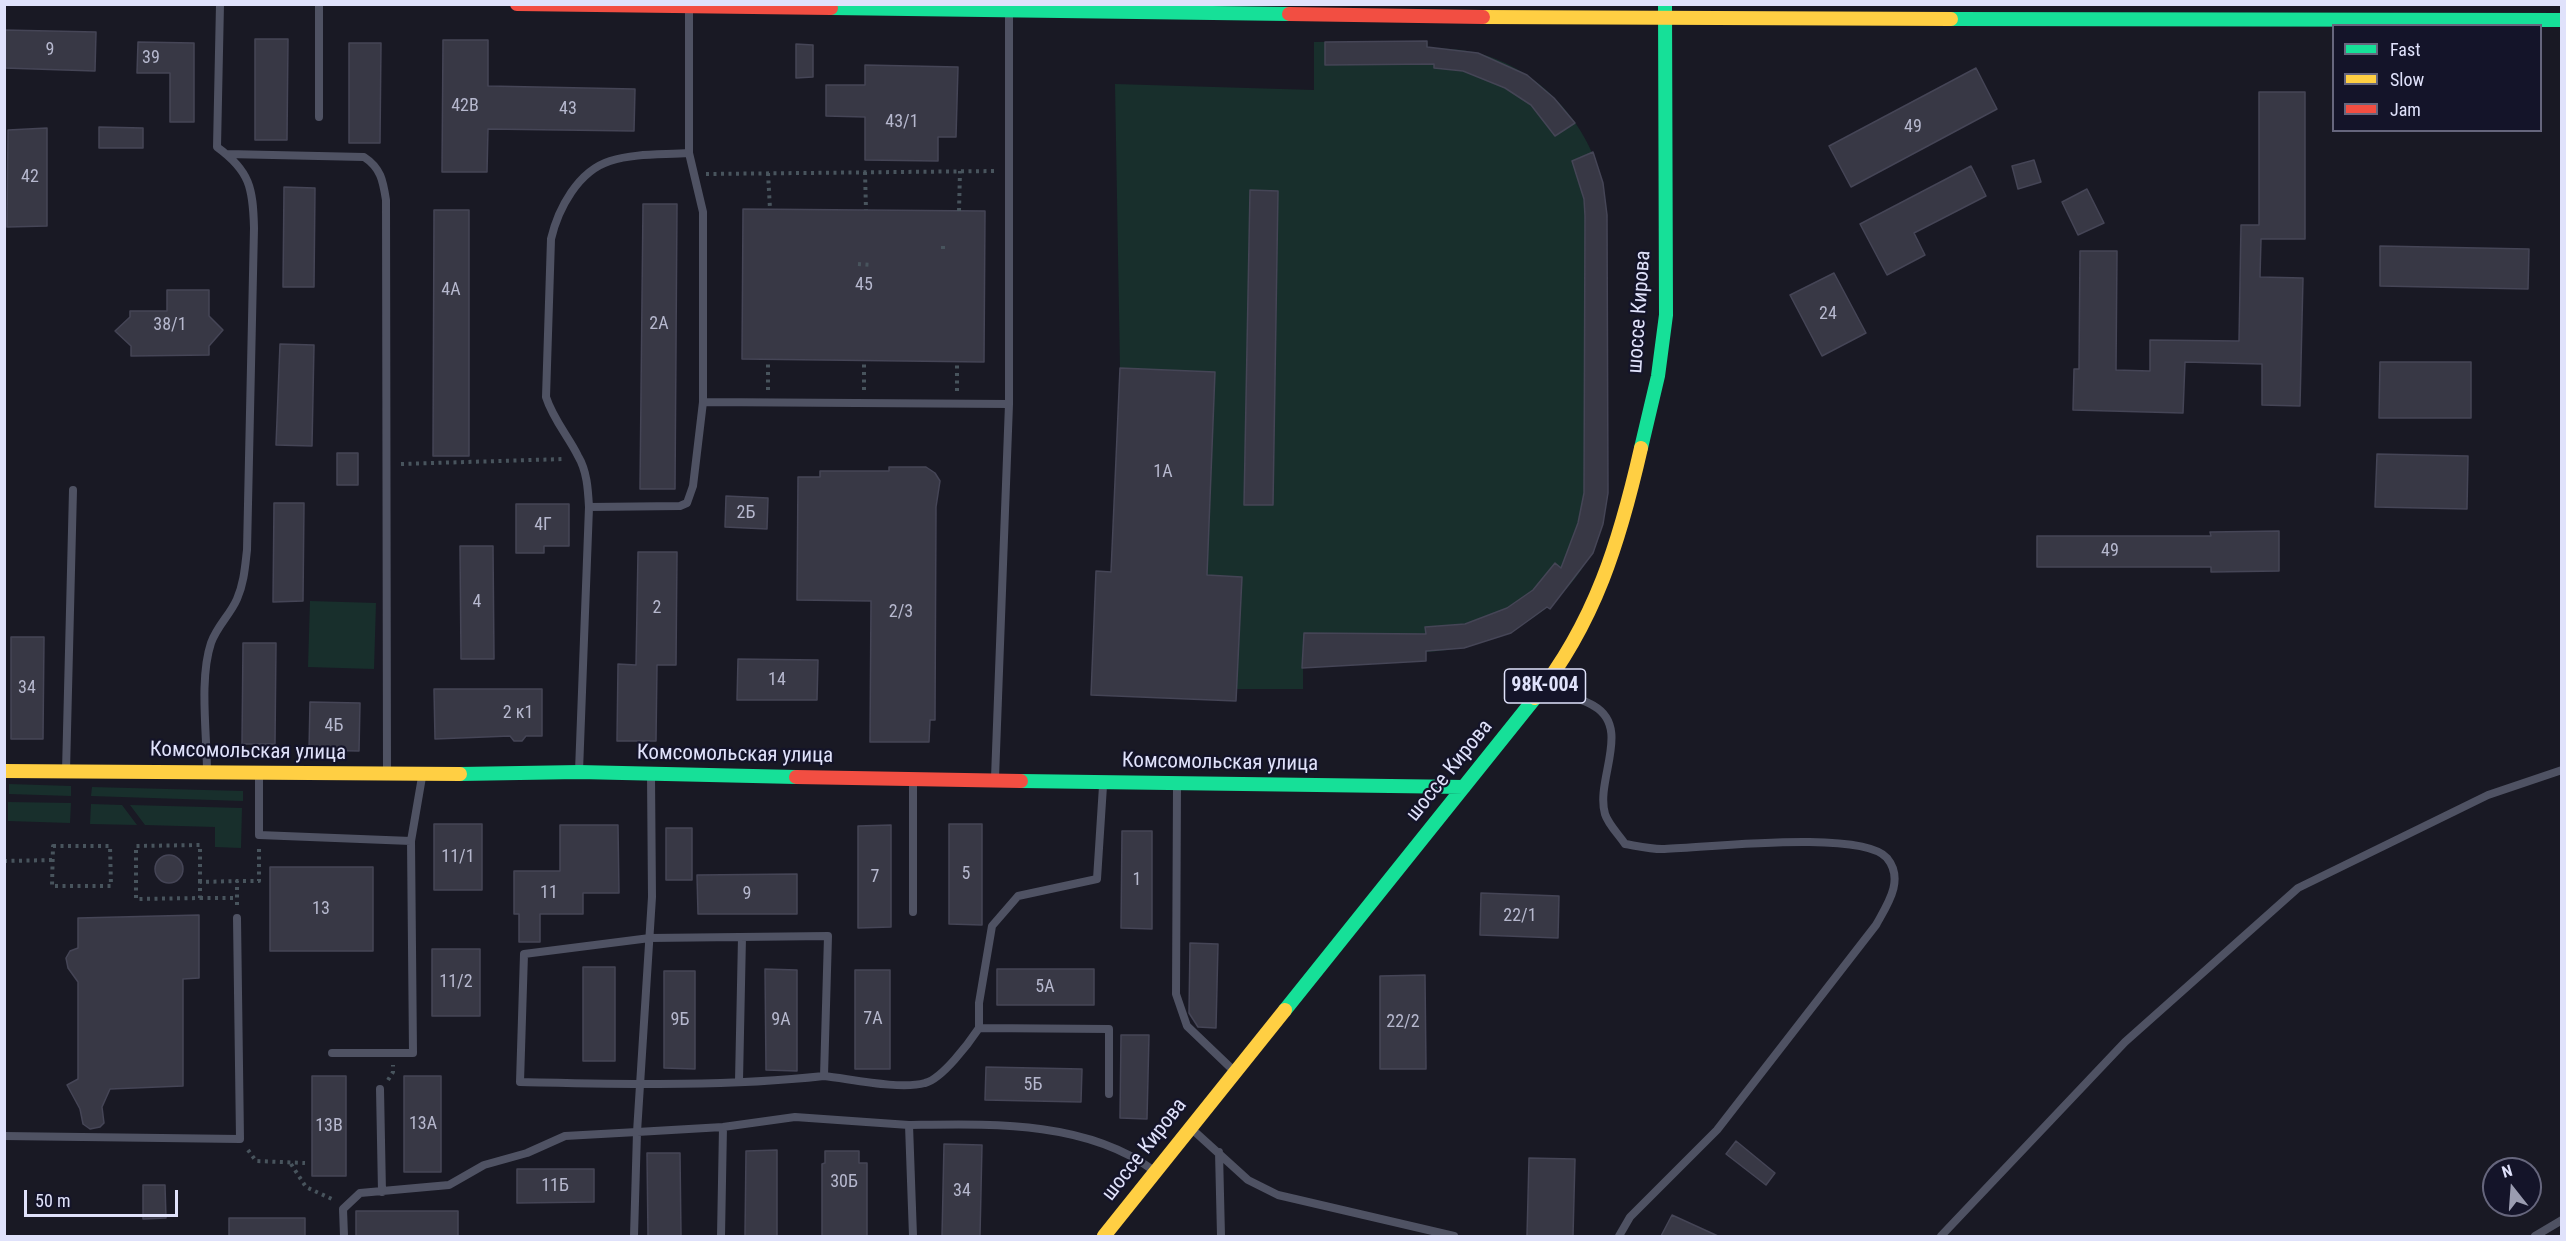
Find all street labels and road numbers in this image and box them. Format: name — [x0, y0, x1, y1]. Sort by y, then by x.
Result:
street label: шоссе Кирова — [1623, 250, 1657, 374]
road number: 98К-004 — [1504, 669, 1586, 703]
street label: шоссе Кирова — [1401, 715, 1499, 827]
street label: Комсомольская улица — [150, 738, 346, 766]
street label: Комсомольская улица — [637, 741, 833, 769]
street label: Комсомольская улица — [1122, 749, 1318, 777]
street label: шоссе Кирова — [1097, 1094, 1193, 1206]

